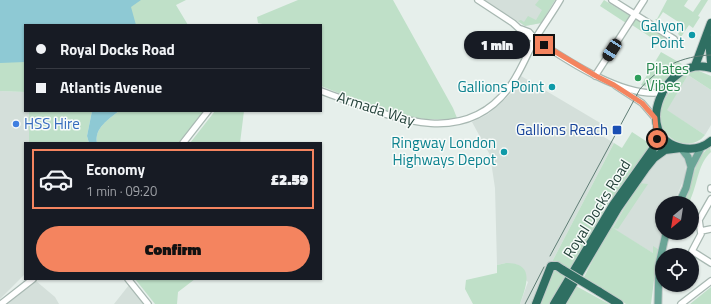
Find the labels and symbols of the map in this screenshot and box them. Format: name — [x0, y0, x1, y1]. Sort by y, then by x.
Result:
place label: Galyon Point — [641, 14, 685, 54]
marker: Galyon Point — [687, 30, 697, 40]
callout: 1 min — [464, 31, 530, 59]
route end — [535, 36, 553, 54]
car — [600, 37, 624, 63]
place label: Pilates Vibes — [646, 57, 689, 97]
marker: Pilates Vibes — [633, 73, 643, 83]
place label: Gallions Point — [457, 75, 545, 98]
marker: Gallions Point — [547, 82, 557, 92]
street label: Armada Way — [334, 85, 418, 132]
place label: HSS Hire — [24, 112, 80, 135]
place label: Gallions Reach — [516, 118, 608, 141]
marker: HSS Hire — [11, 119, 21, 129]
marker: Gallions Reach — [611, 124, 623, 136]
route start — [648, 130, 666, 148]
place label: Ringway London Highways Depot — [391, 131, 497, 171]
marker: Ringway London Highways Depot — [499, 147, 509, 157]
street label: Royal Docks Road — [557, 155, 636, 262]
north arrow — [655, 196, 699, 240]

